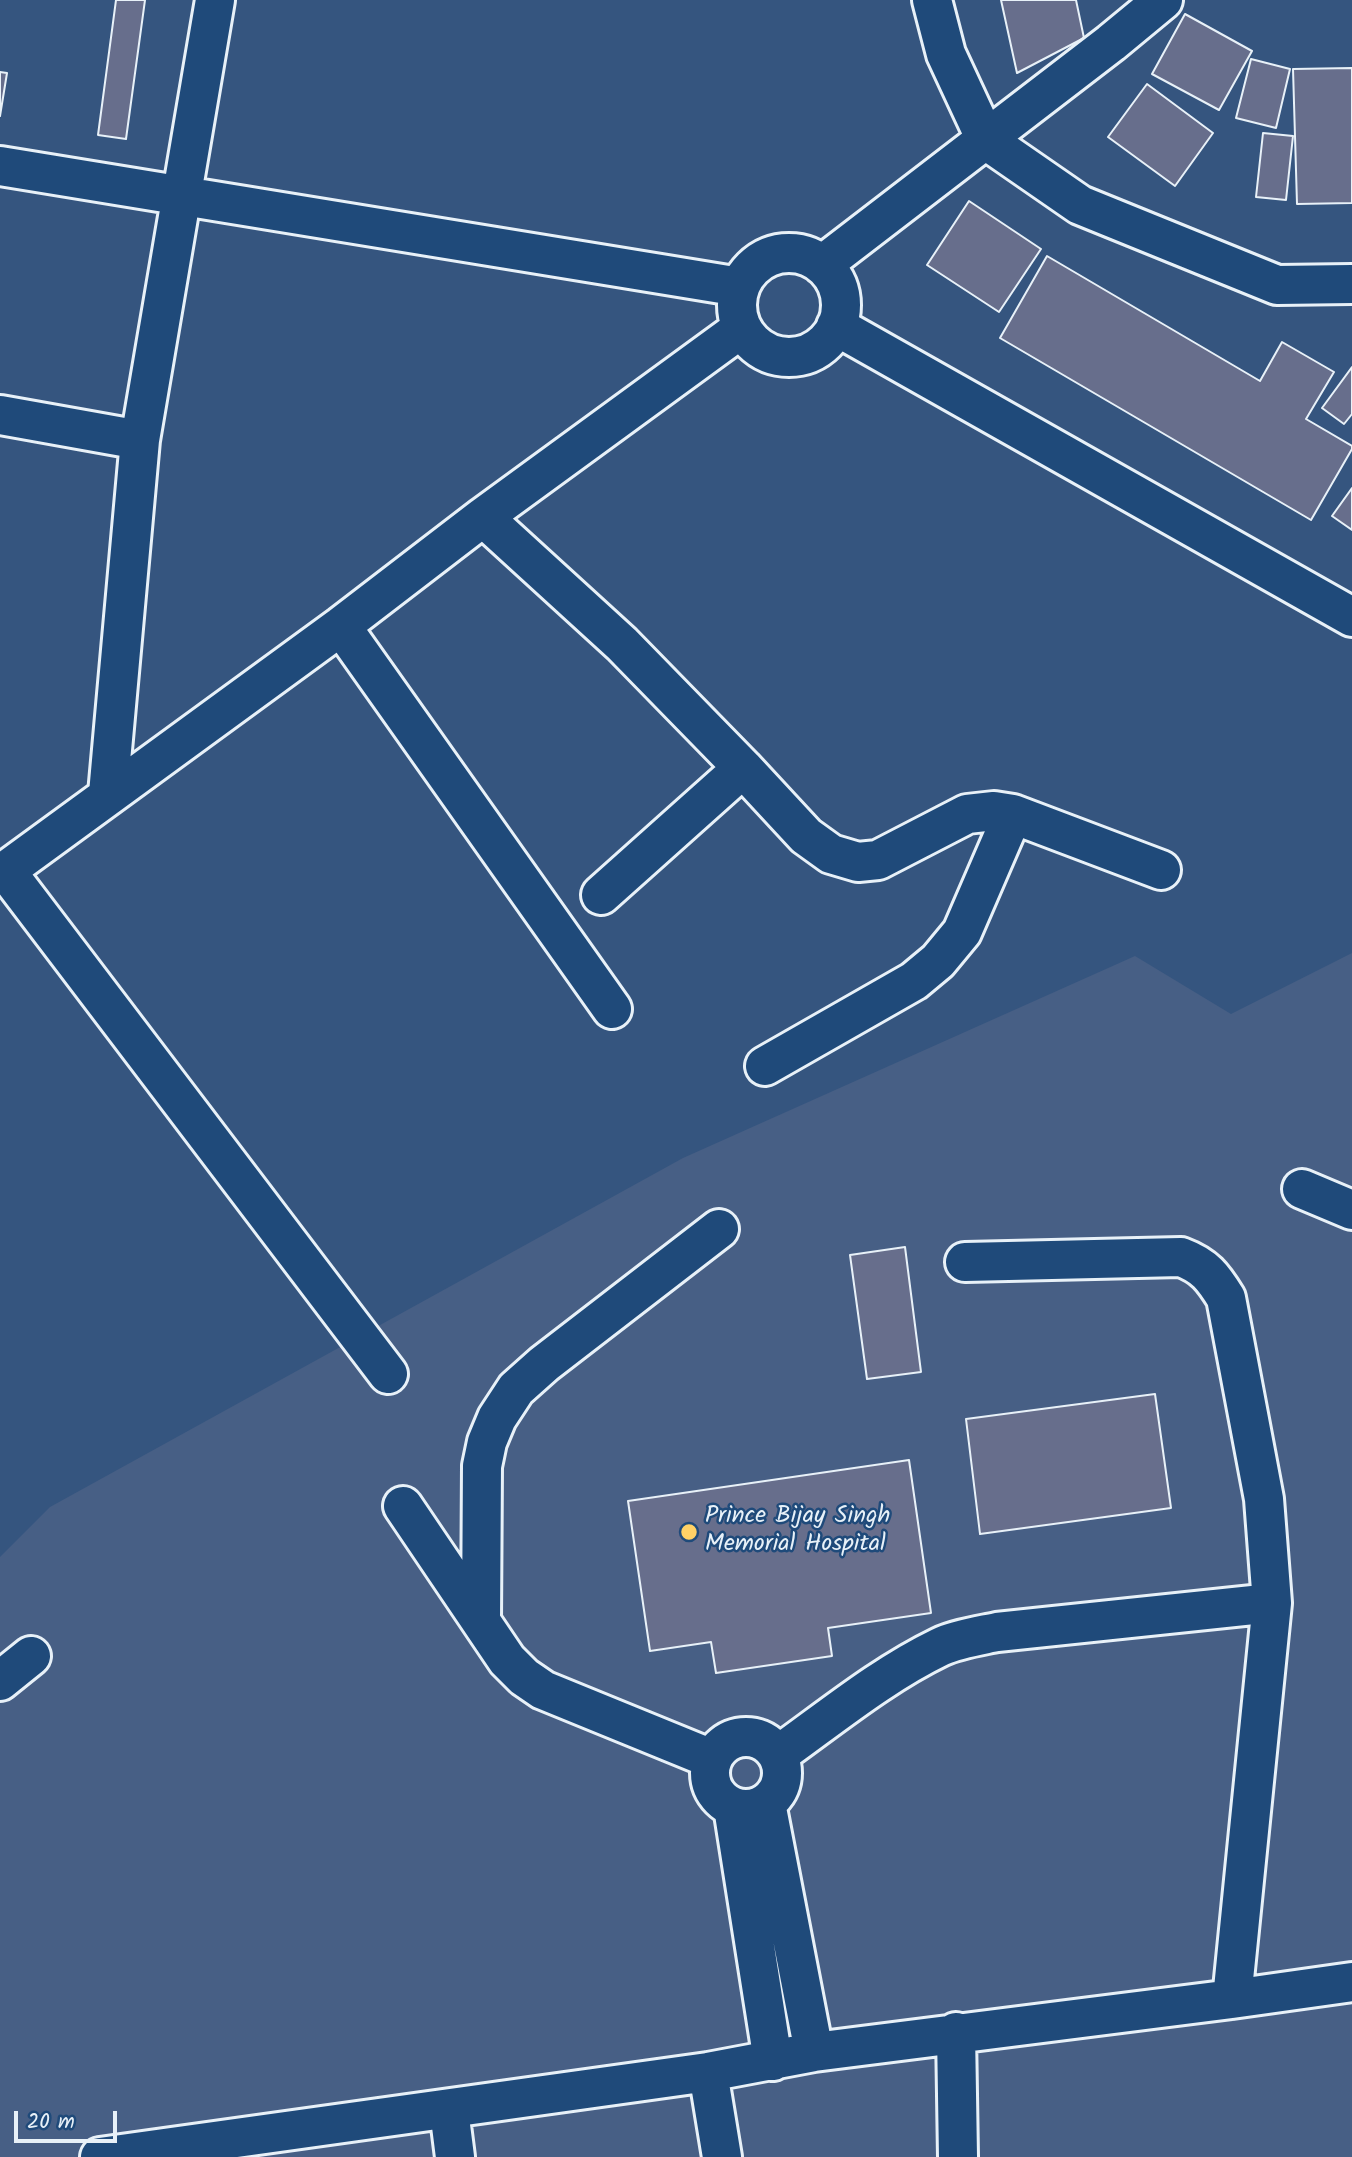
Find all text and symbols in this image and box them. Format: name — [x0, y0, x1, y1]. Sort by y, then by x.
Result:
place label: Prince Bijay Singh Memorial Hospital — [705, 1504, 890, 1560]
marker: Prince Bijay Singh Memorial Hospital — [679, 1522, 699, 1542]
scale bar — [18, 2098, 121, 2142]
text: 20 m — [27, 2106, 75, 2139]

